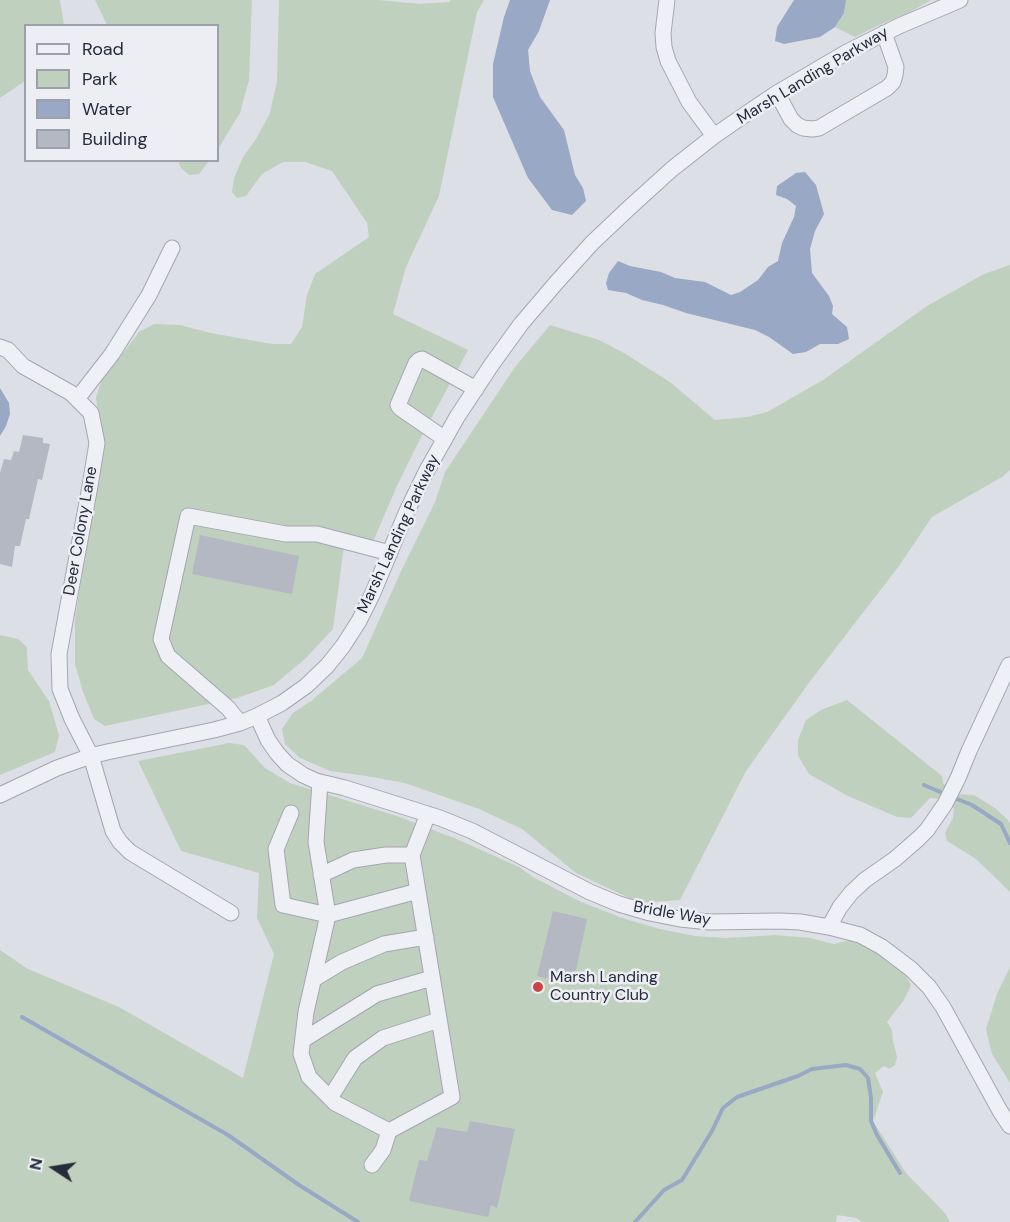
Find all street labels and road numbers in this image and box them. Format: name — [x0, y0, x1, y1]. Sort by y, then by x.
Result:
street label: Marsh Landing Parkway — [734, 23, 892, 129]
street label: Marsh Landing Parkway — [354, 452, 444, 616]
street label: Deer Colony Lane — [60, 465, 102, 597]
street label: Bridle Way — [632, 898, 712, 930]

